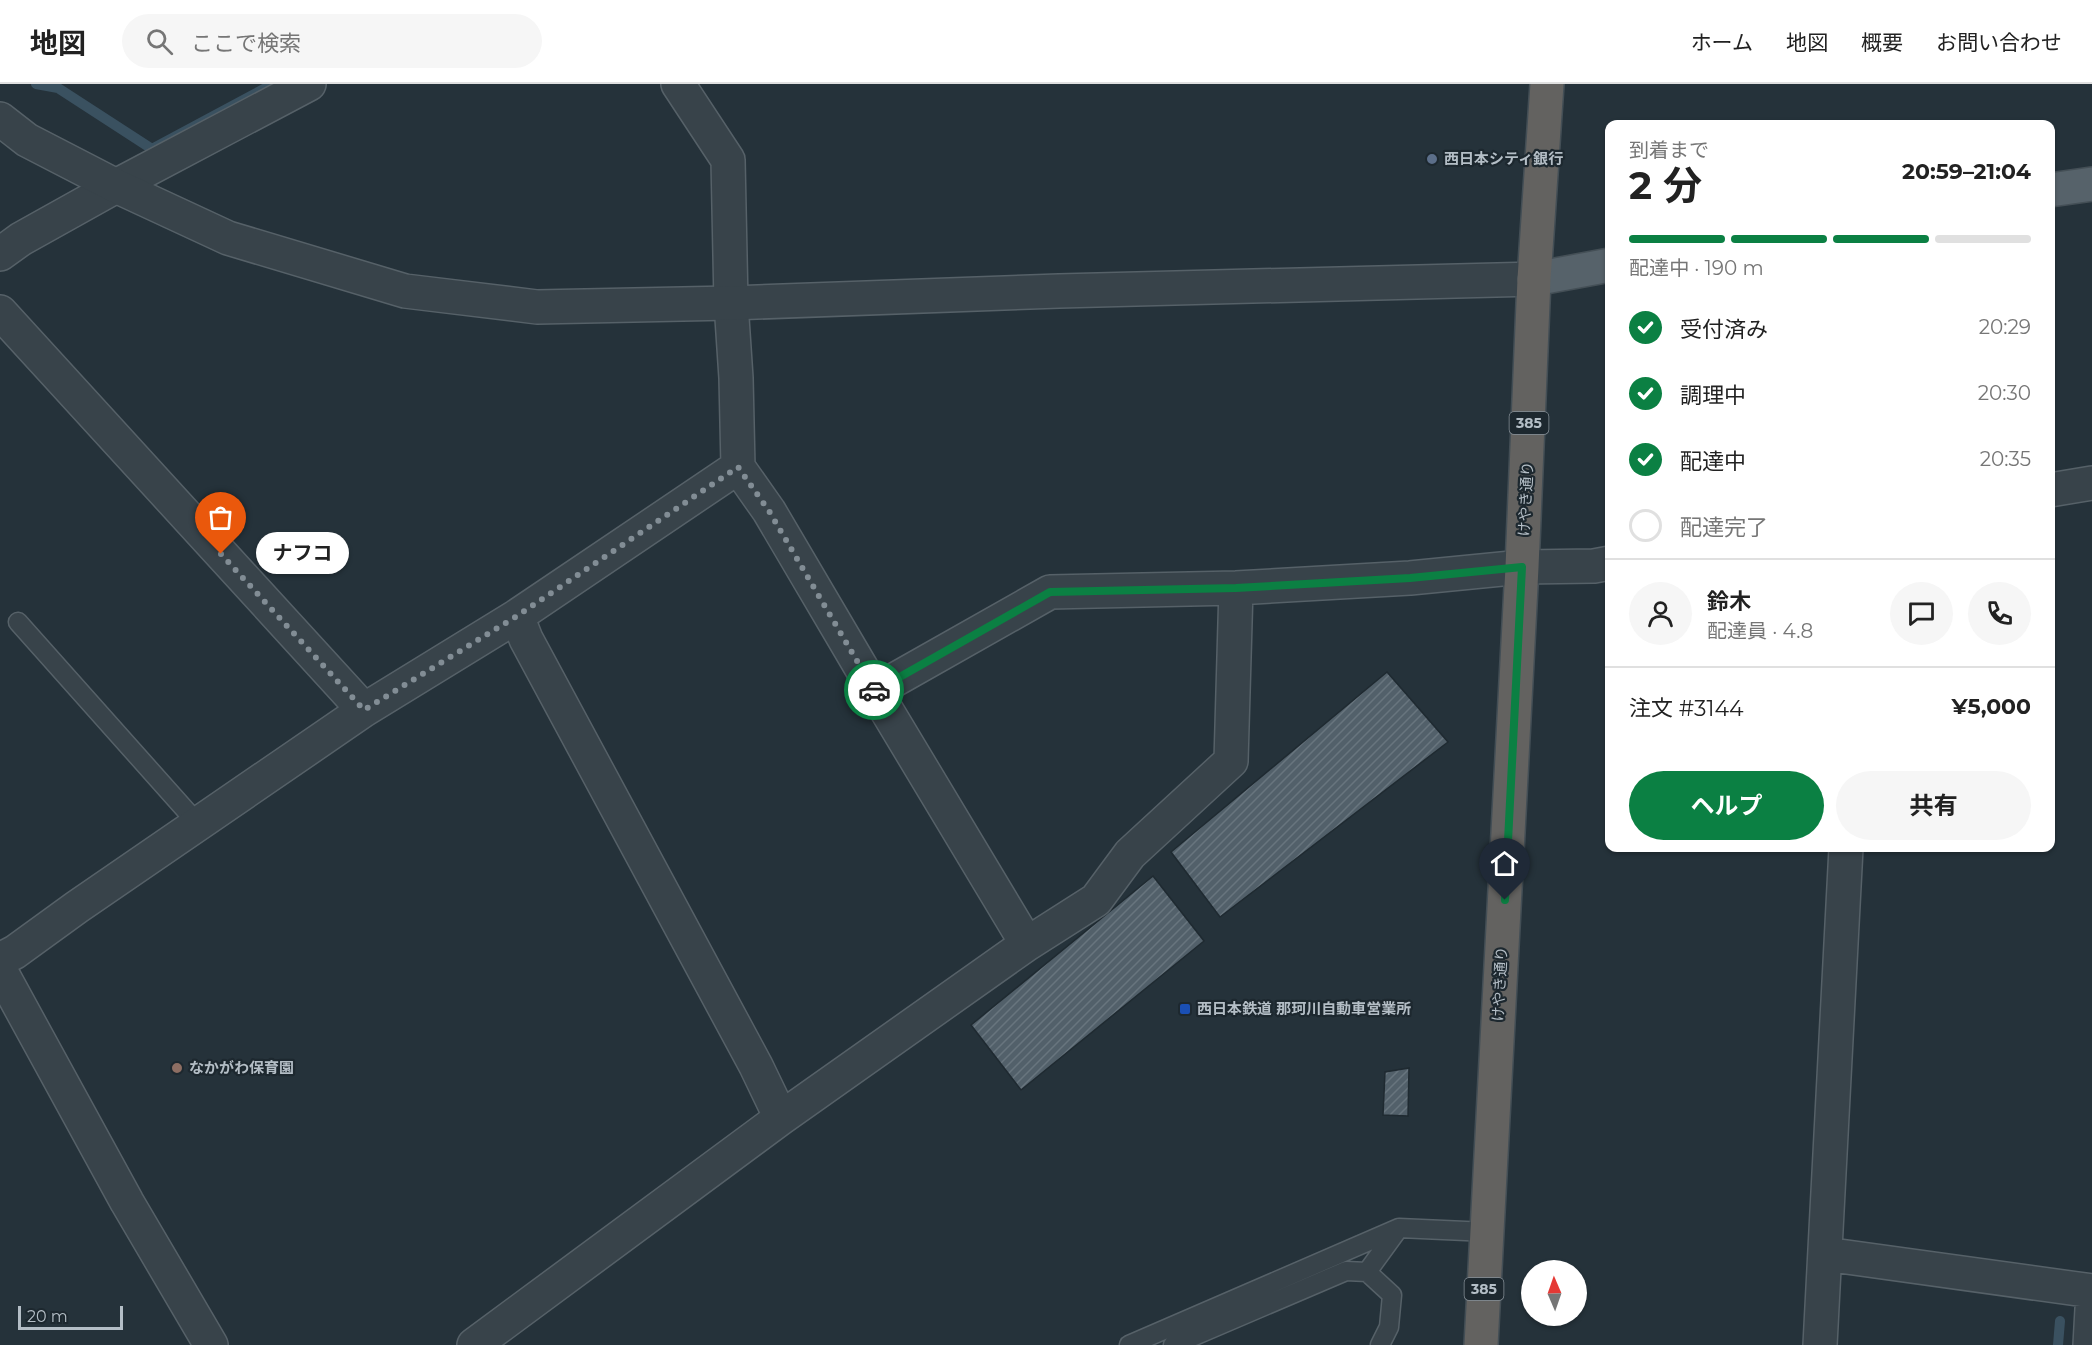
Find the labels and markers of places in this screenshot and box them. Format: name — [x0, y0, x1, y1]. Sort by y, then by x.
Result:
place label: 西日本シティ銀行 — [1444, 149, 1563, 168]
marker: 西日本シティ銀行 — [1425, 152, 1439, 166]
pin — [195, 492, 246, 554]
callout: ナフコ — [257, 533, 350, 575]
pin — [1479, 838, 1530, 900]
place label: 西日本鉄道 那珂川自動車営業所 — [1197, 999, 1411, 1018]
marker: 西日本鉄道 那珂川自動車営業所 — [1178, 1002, 1192, 1016]
place label: なかがわ保育園 — [189, 1058, 294, 1077]
marker: なかがわ保育園 — [170, 1061, 184, 1075]

